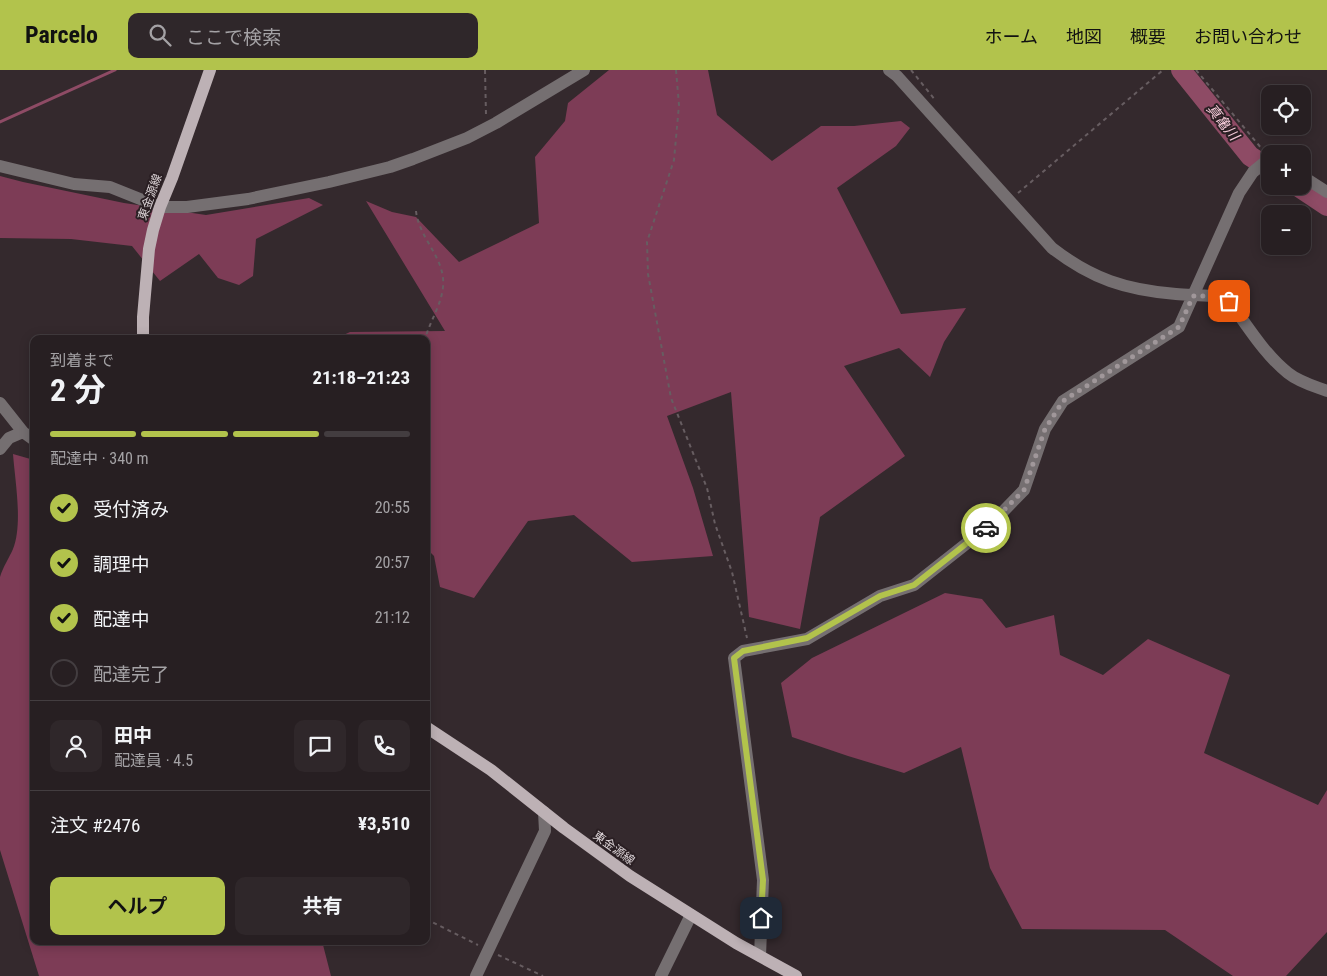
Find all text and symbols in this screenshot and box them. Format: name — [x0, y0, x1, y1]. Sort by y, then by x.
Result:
search box — [128, 13, 478, 58]
text: Parcelo — [25, 21, 98, 49]
icon: search — [146, 21, 174, 49]
text: ここで検索 — [186, 26, 281, 49]
text: ホーム — [985, 26, 1038, 47]
text: 地図 — [1066, 26, 1102, 47]
text: 概要 — [1130, 26, 1166, 47]
text: お問い合わせ — [1194, 26, 1302, 47]
map controls — [1261, 85, 1311, 255]
button: locate — [1261, 85, 1311, 135]
water label: 真亀川 — [1204, 101, 1244, 145]
button: + — [1261, 145, 1311, 195]
street label: 東金源線 — [135, 172, 165, 222]
button: − — [1261, 205, 1311, 255]
pin — [1208, 280, 1250, 322]
icon: bag — [1215, 287, 1243, 315]
text: 到着まで — [50, 351, 114, 370]
text: 21:18–21:23 — [312, 366, 410, 389]
text: 2 分 — [50, 371, 106, 409]
text: 配達中 · 340 m — [50, 449, 149, 468]
icon: check — [50, 494, 78, 522]
text: 受付済み — [93, 498, 169, 521]
text: 20:55 — [375, 498, 410, 517]
courier — [961, 503, 1011, 553]
icon: car — [972, 514, 1000, 542]
icon: check — [50, 549, 78, 577]
text: 調理中 — [93, 553, 150, 576]
text: 20:57 — [375, 553, 410, 572]
icon: check — [50, 604, 78, 632]
text: 配達中 — [93, 608, 150, 631]
text: 21:12 — [375, 608, 410, 627]
text: 配達完了 — [93, 663, 169, 686]
button: person — [50, 720, 102, 772]
button: chat — [294, 720, 346, 772]
button: phone — [358, 720, 410, 772]
text: 田中 — [114, 724, 152, 747]
text: 配達員 · 4.5 — [114, 751, 193, 770]
text: ¥3,510 — [358, 812, 410, 835]
text: 注文 #2476 — [50, 814, 140, 837]
street label: 東金源線 — [590, 828, 638, 868]
button: ヘルプ — [50, 877, 225, 935]
button: 共有 — [235, 877, 410, 935]
pin — [740, 897, 782, 939]
icon: home — [747, 904, 775, 932]

